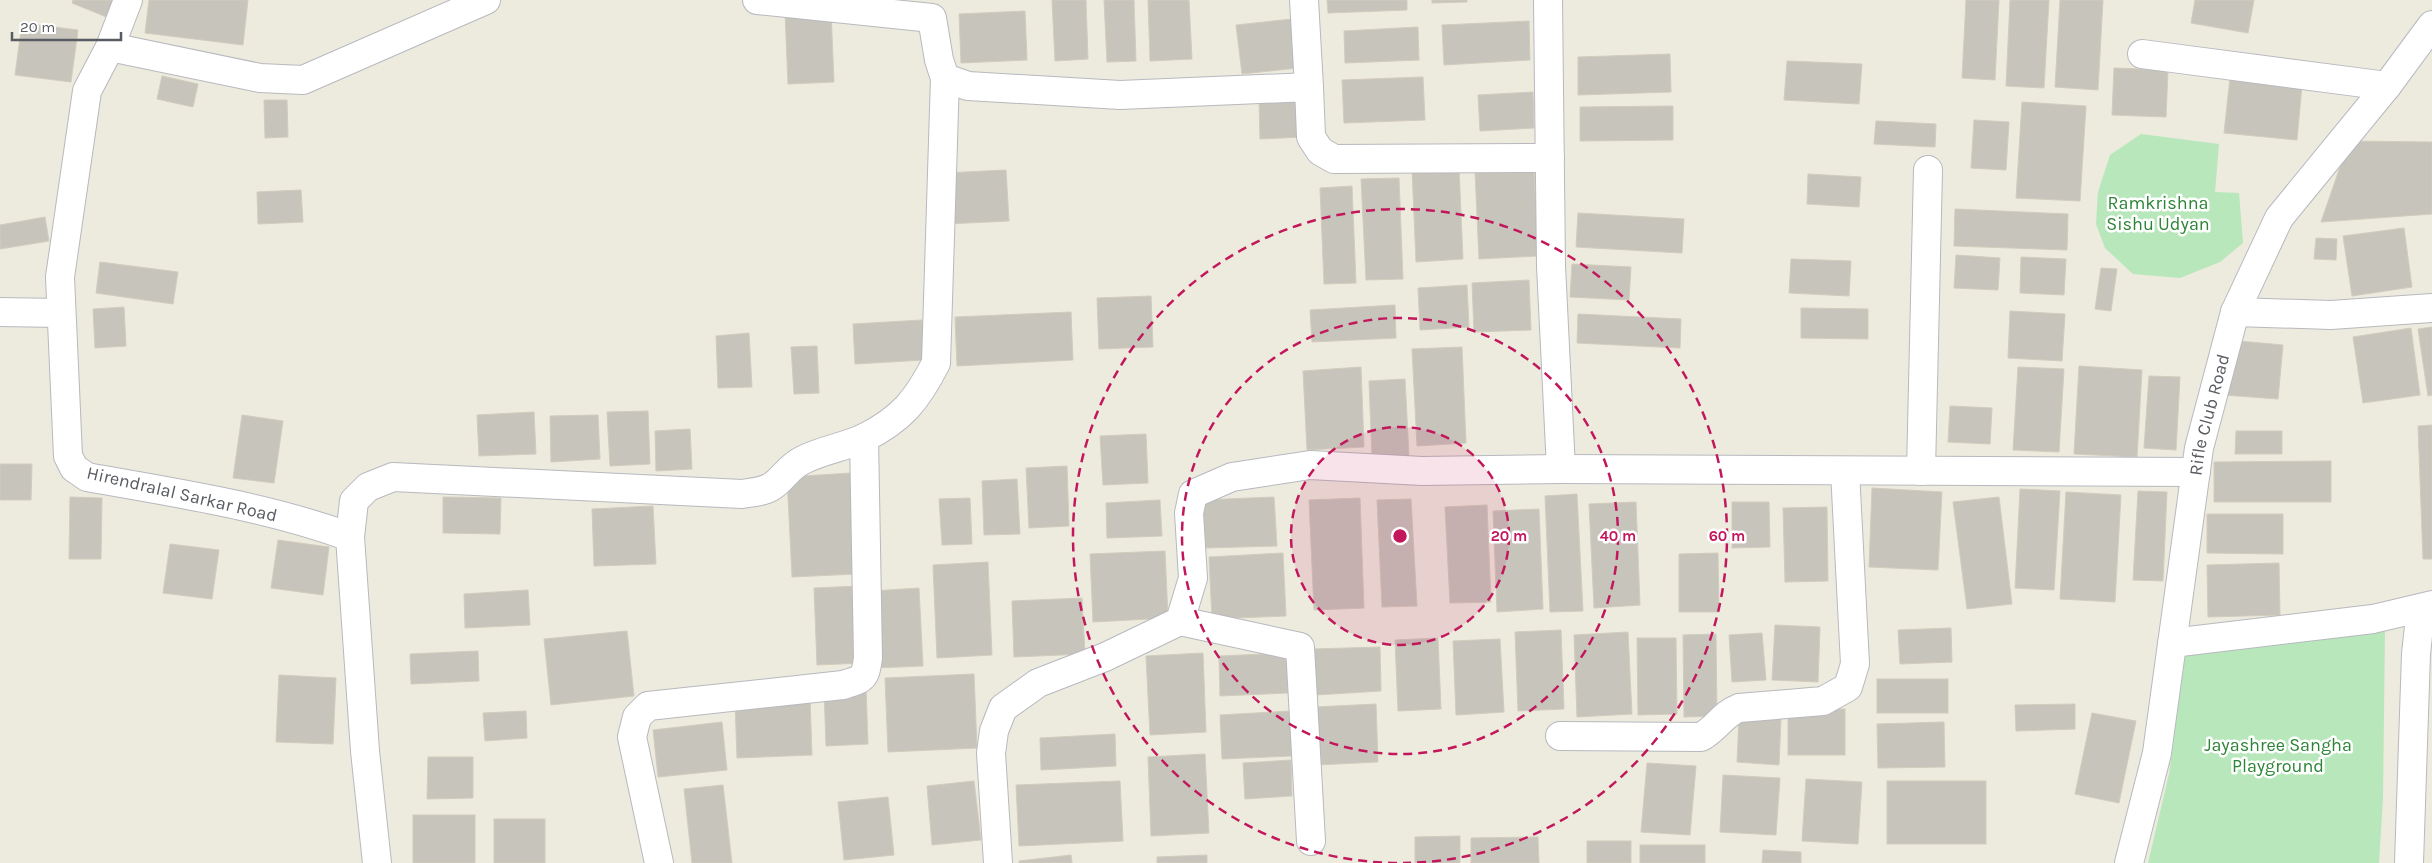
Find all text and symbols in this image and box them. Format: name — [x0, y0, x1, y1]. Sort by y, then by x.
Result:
scale bar — [12, 10, 121, 42]
text: 20 m — [20, 18, 55, 36]
park label: Ramkrishna Sishu Udyan — [2106, 192, 2210, 235]
street label: Rifle Club Road — [2184, 352, 2234, 477]
street label: Hirendralal Sarkar Road — [85, 461, 279, 527]
centre of rings — [1391, 527, 1409, 545]
text: 20 m — [1491, 527, 1527, 545]
text: 40 m — [1600, 527, 1636, 545]
text: 60 m — [1709, 527, 1745, 545]
park label: Jayashree Sangha Playground — [2204, 734, 2352, 777]

